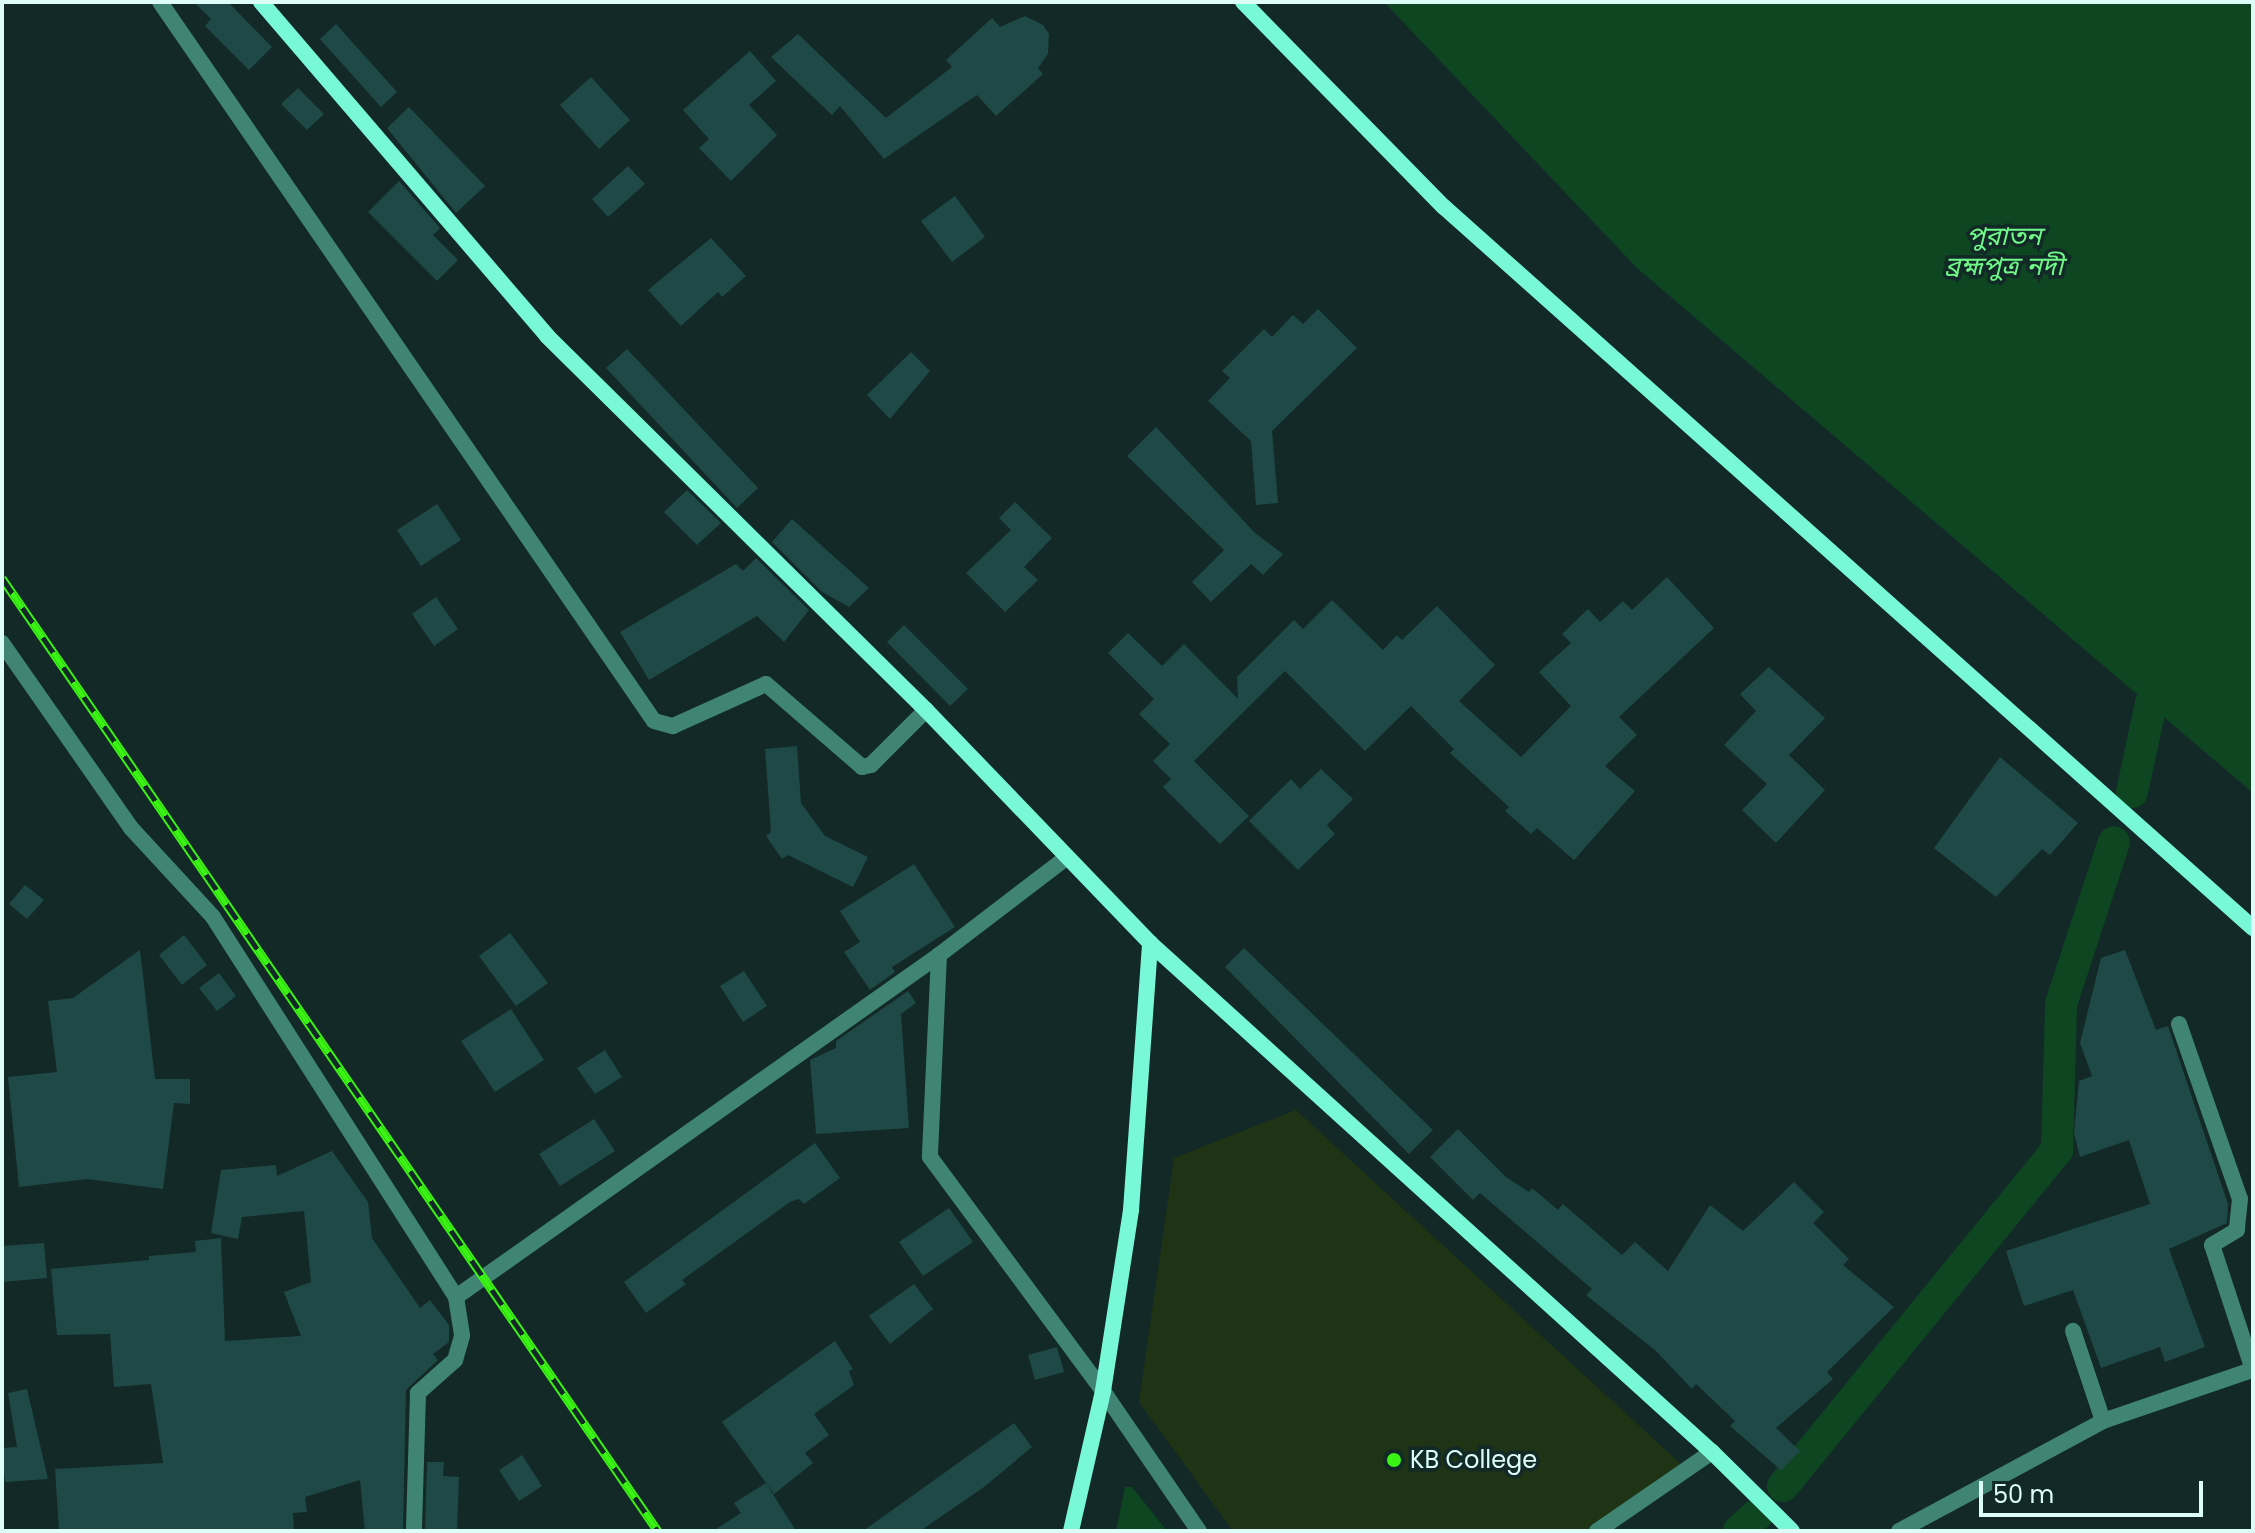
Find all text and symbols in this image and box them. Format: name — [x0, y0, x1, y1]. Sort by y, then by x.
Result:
water label: পুরাতন ব্রহ্মপুত্র নদী — [1945, 221, 2063, 282]
place label: KB College — [1410, 1446, 1537, 1474]
marker: KB College — [1385, 1451, 1403, 1469]
scale bar — [1983, 1465, 2207, 1515]
text: 50 m — [1993, 1478, 2054, 1511]

